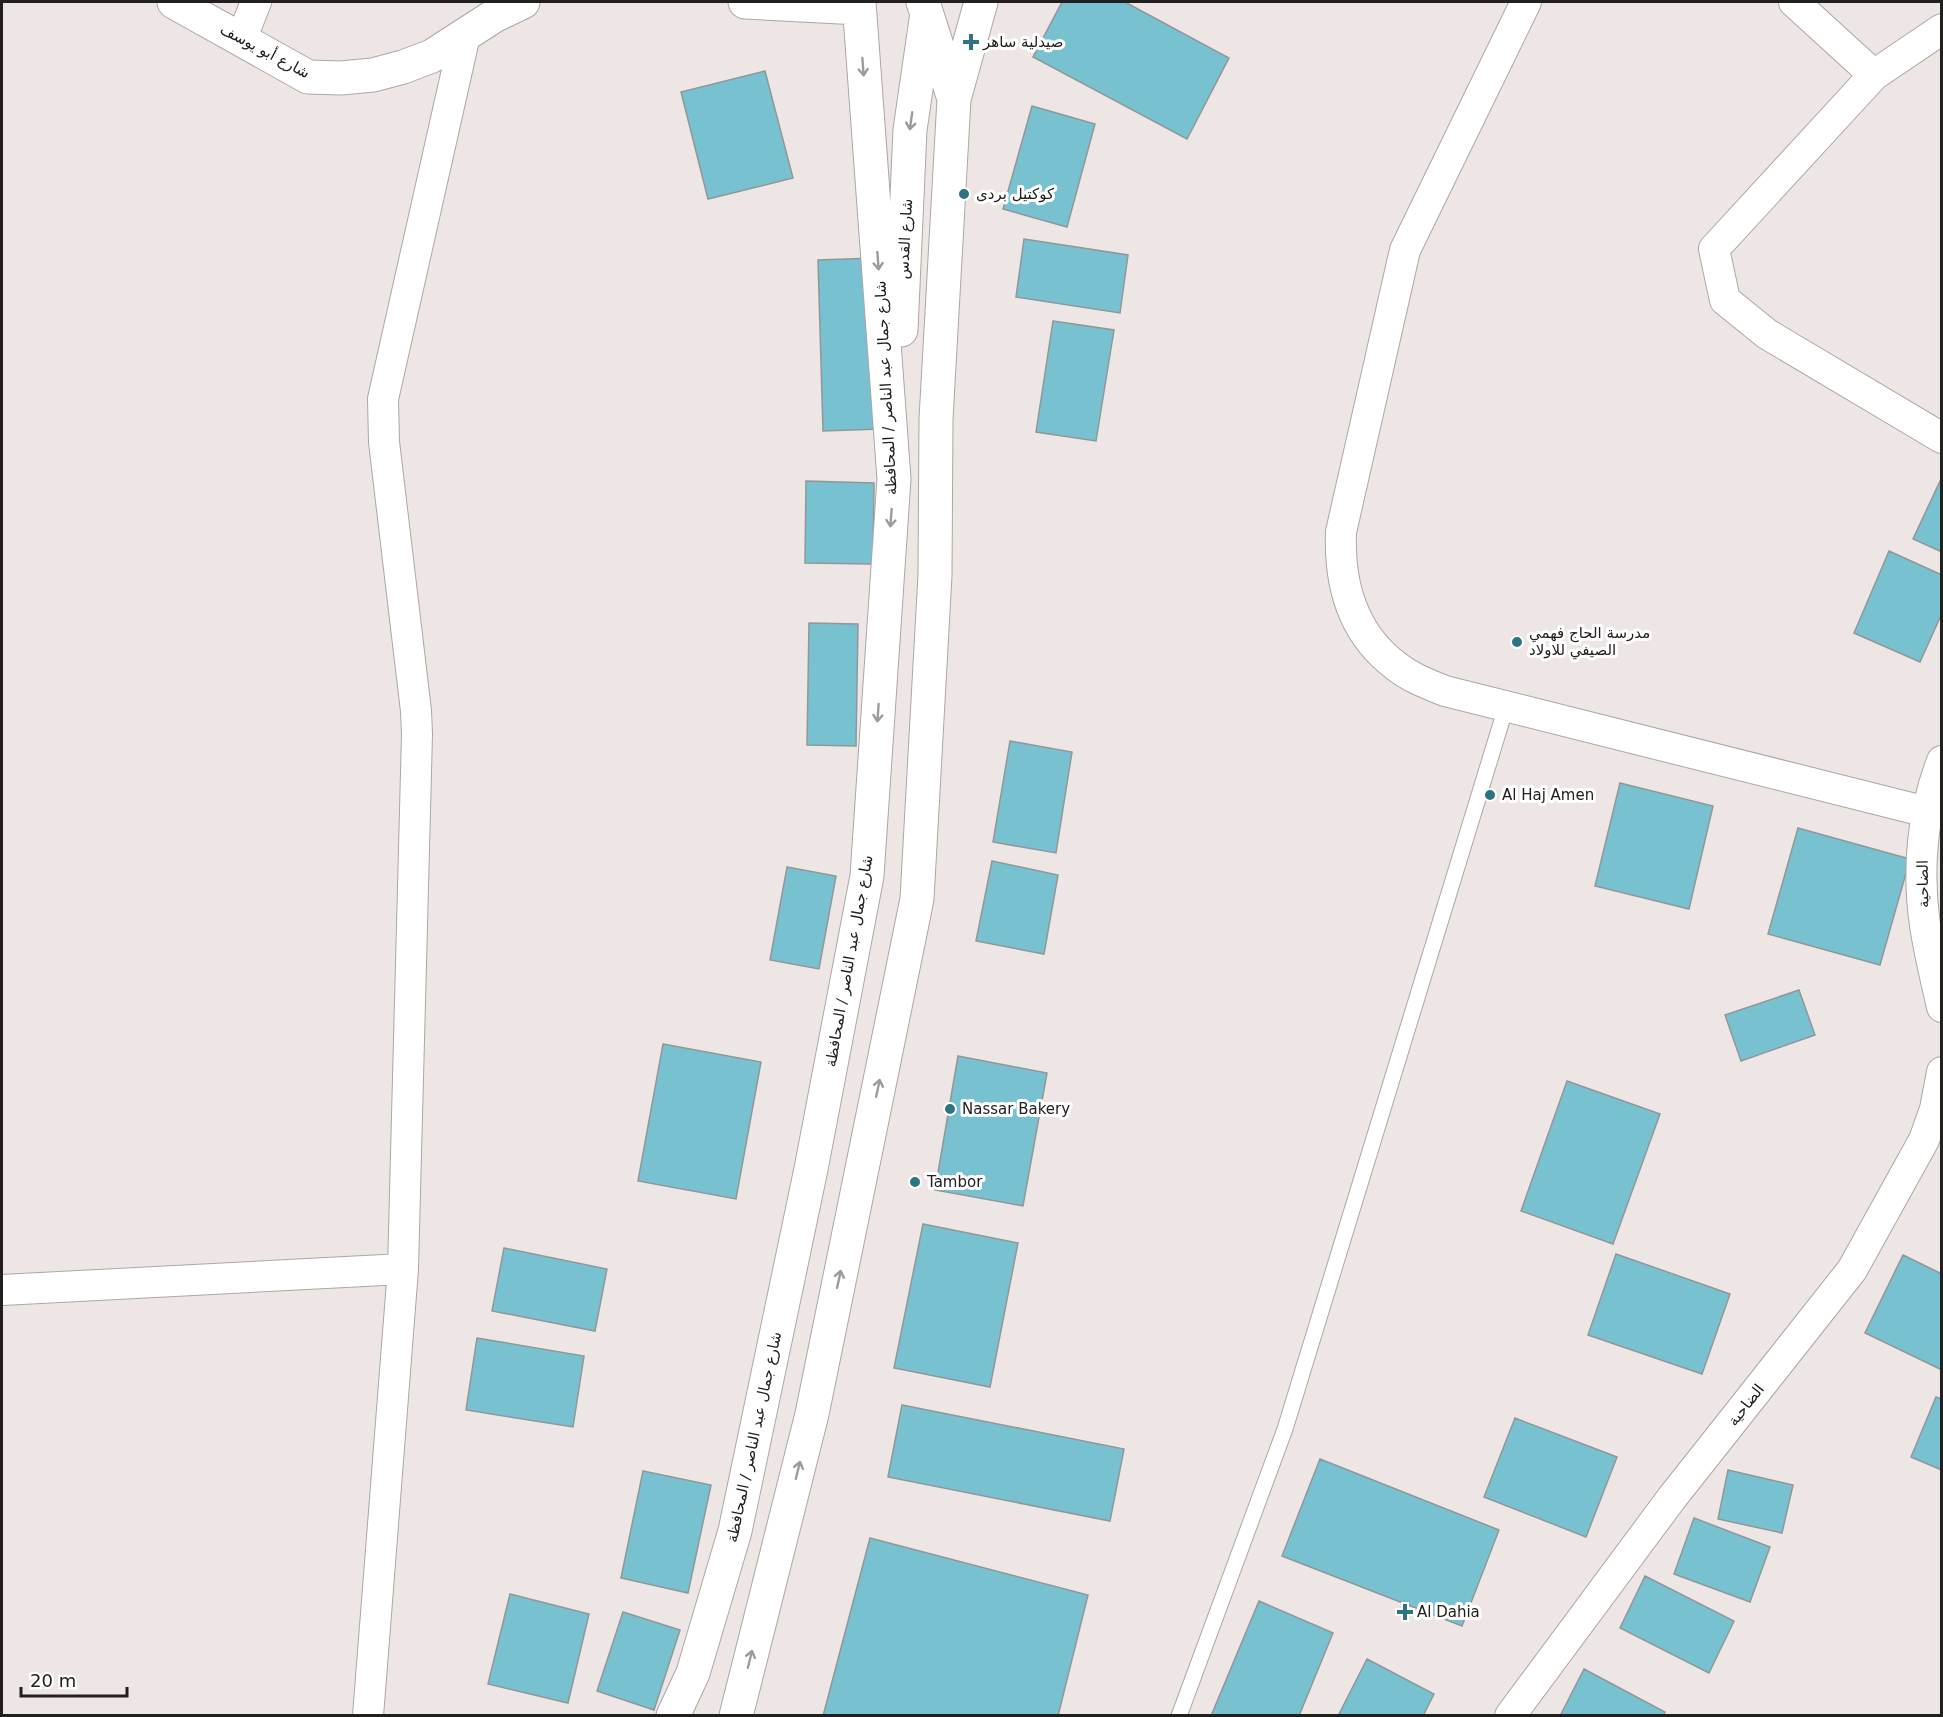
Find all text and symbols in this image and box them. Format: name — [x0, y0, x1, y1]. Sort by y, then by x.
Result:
street label: شارع أبو يوسف — [217, 19, 313, 82]
place label: صيدلية ساهر — [982, 33, 1063, 51]
marker: صيدلية ساهر — [964, 35, 978, 49]
one-way arrow — [858, 56, 869, 76]
one-way arrow — [905, 111, 916, 130]
place label: كوكتيل بردى — [976, 185, 1055, 203]
marker: كوكتيل بردى — [957, 187, 971, 201]
street label: شارع القدس — [894, 198, 916, 280]
one-way arrow — [873, 250, 884, 270]
street label: شارع جمال عبد الناصر / المحافظة — [871, 280, 901, 496]
one-way arrow — [886, 508, 897, 528]
place label: مدرسة الحاج فهمي الصيفي للاولاد — [1529, 624, 1650, 660]
marker: مدرسة الحاج فهمي الصيفي للاولاد — [1510, 635, 1524, 649]
one-way arrow — [872, 702, 883, 722]
place label: Al Haj Amen — [1502, 786, 1594, 804]
marker: Al Haj Amen — [1483, 788, 1497, 802]
street label: شارع جمال عبد الناصر / المحافظة — [821, 854, 877, 1068]
street label: الضاحية — [1914, 860, 1932, 908]
one-way arrow — [873, 1079, 884, 1098]
place label: Nassar Bakery — [962, 1100, 1070, 1118]
marker: Nassar Bakery — [943, 1102, 957, 1116]
place label: Tambor — [926, 1173, 983, 1191]
marker: Tambor — [908, 1175, 922, 1189]
one-way arrow — [834, 1270, 845, 1290]
street label: شارع جمال عبد الناصر / المحافظة — [723, 1330, 785, 1544]
street label: الضاحية — [1724, 1380, 1768, 1430]
one-way arrow — [792, 1461, 804, 1480]
place label: Al Dahia — [1417, 1603, 1480, 1621]
marker: Al Dahia — [1398, 1605, 1412, 1619]
one-way arrow — [745, 1650, 757, 1669]
scale bar — [21, 1660, 128, 1698]
text: 20 m — [30, 1670, 76, 1691]

